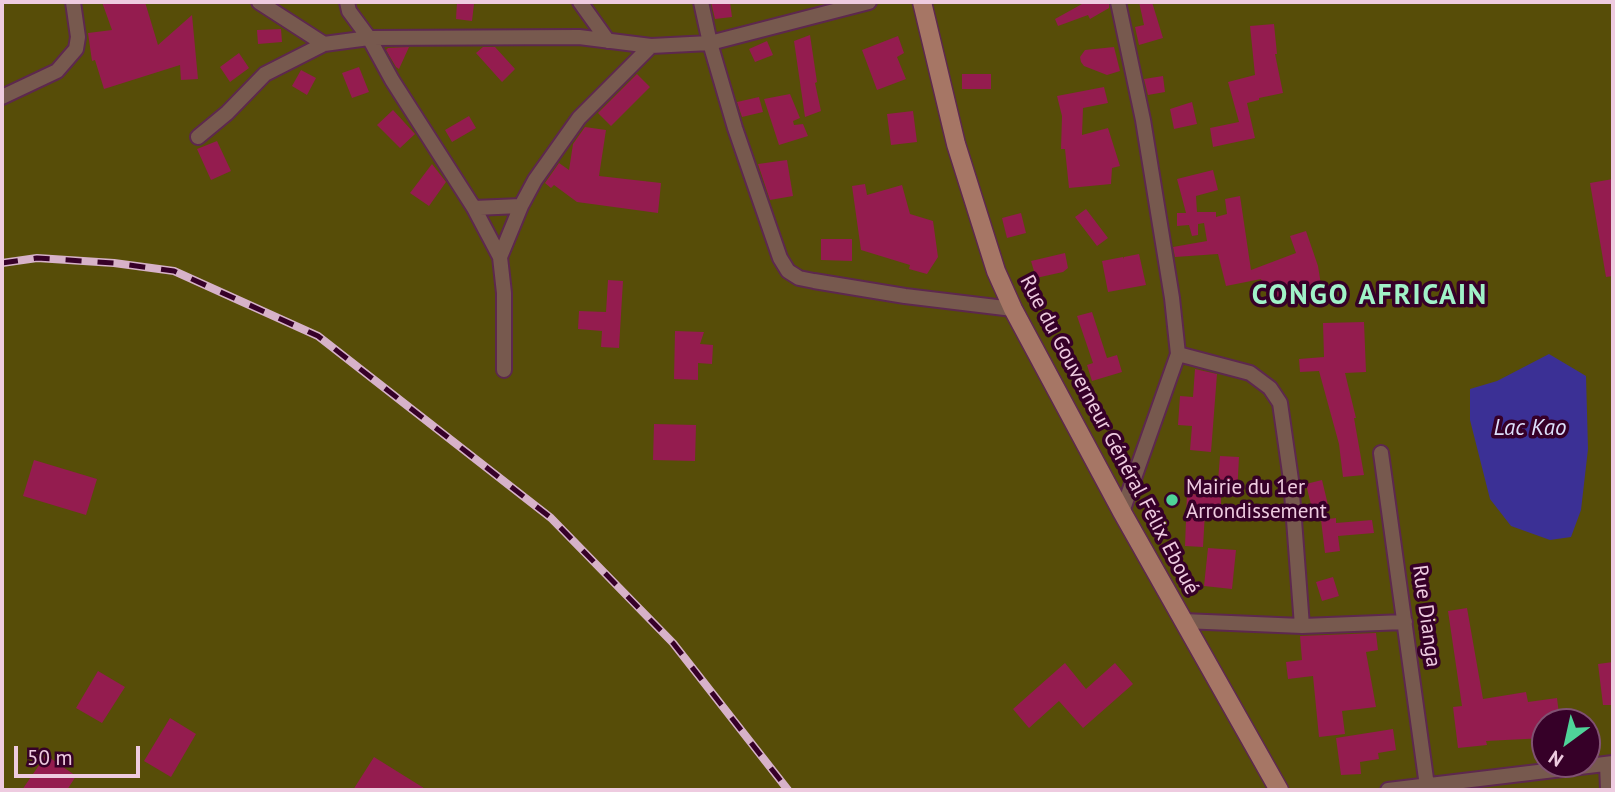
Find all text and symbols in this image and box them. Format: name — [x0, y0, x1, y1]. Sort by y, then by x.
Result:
street label: Rue du Gouverneur Général Félix Eboué — [1014, 271, 1204, 599]
district label: CONGO AFRICAIN — [1253, 279, 1487, 313]
water label: Lac Kao — [1494, 414, 1566, 442]
place label: Mairie du 1er Arrondissement — [1186, 475, 1327, 525]
marker: Mairie du 1er Arrondissement — [1164, 492, 1180, 508]
street label: Rue Dianga — [1406, 563, 1446, 669]
north arrow — [1531, 708, 1601, 778]
scale bar — [18, 732, 144, 776]
text: 50 m — [27, 744, 73, 771]
text: N — [1544, 745, 1567, 772]

